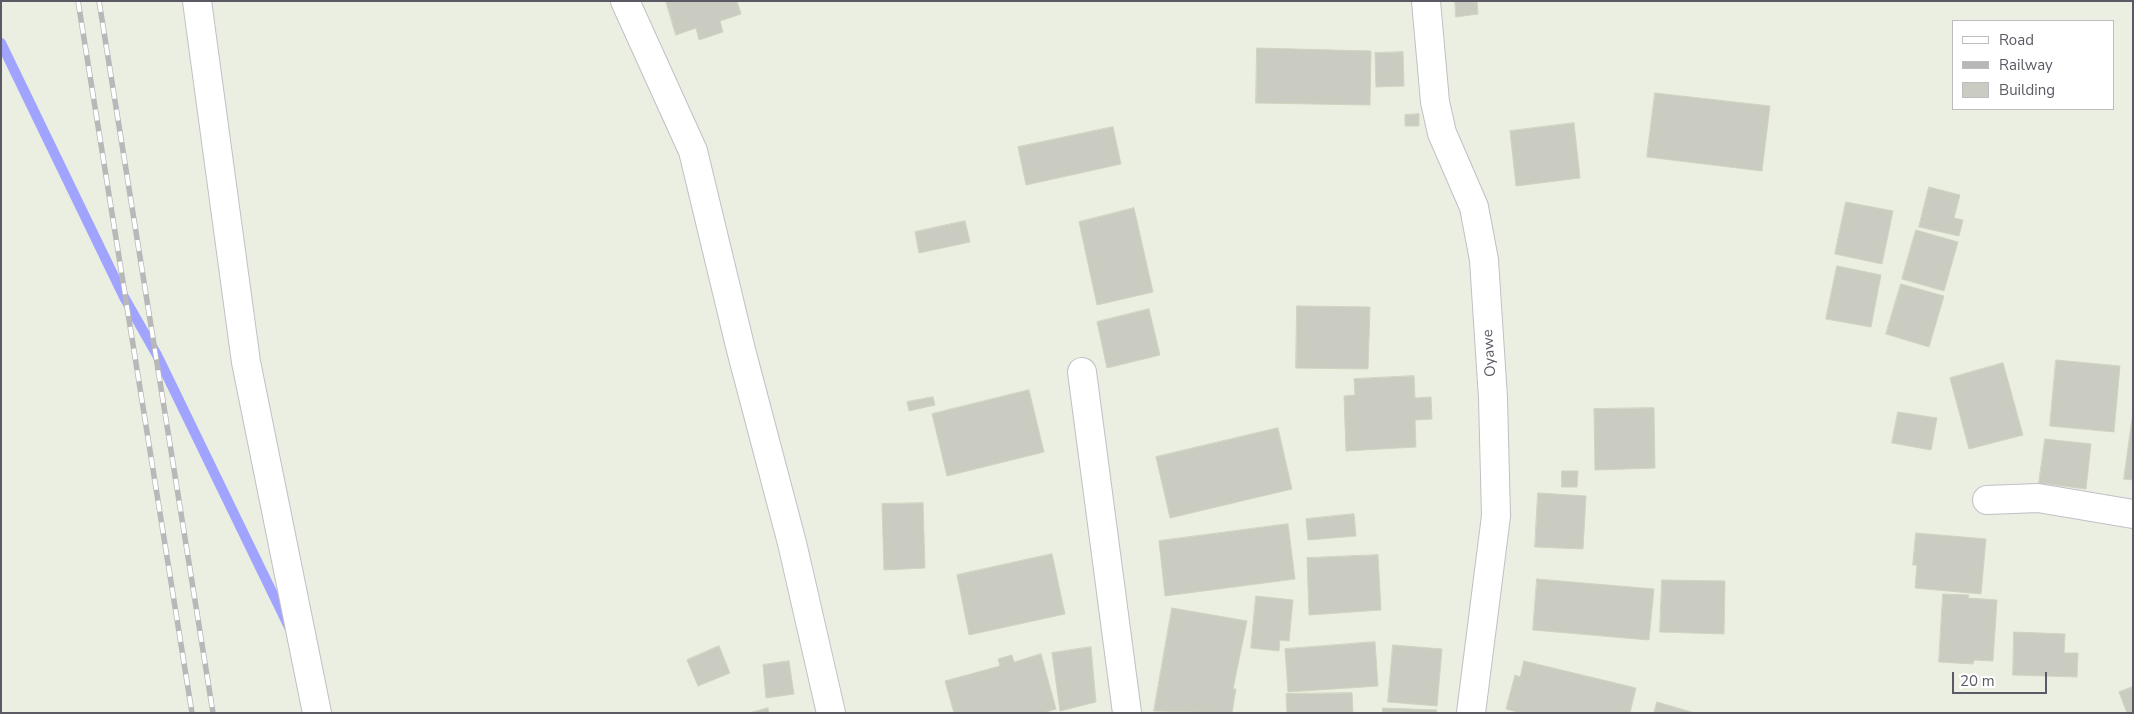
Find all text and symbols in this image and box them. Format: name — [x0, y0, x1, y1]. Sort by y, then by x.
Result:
legend — [1952, 20, 2114, 110]
text: Road — [1999, 30, 2034, 50]
text: Railway — [1999, 55, 2053, 75]
text: Building — [1999, 80, 2055, 100]
street label: Oyawe — [1479, 329, 1501, 377]
scale bar — [1954, 662, 2049, 694]
text: 20 m — [1960, 671, 1995, 691]

